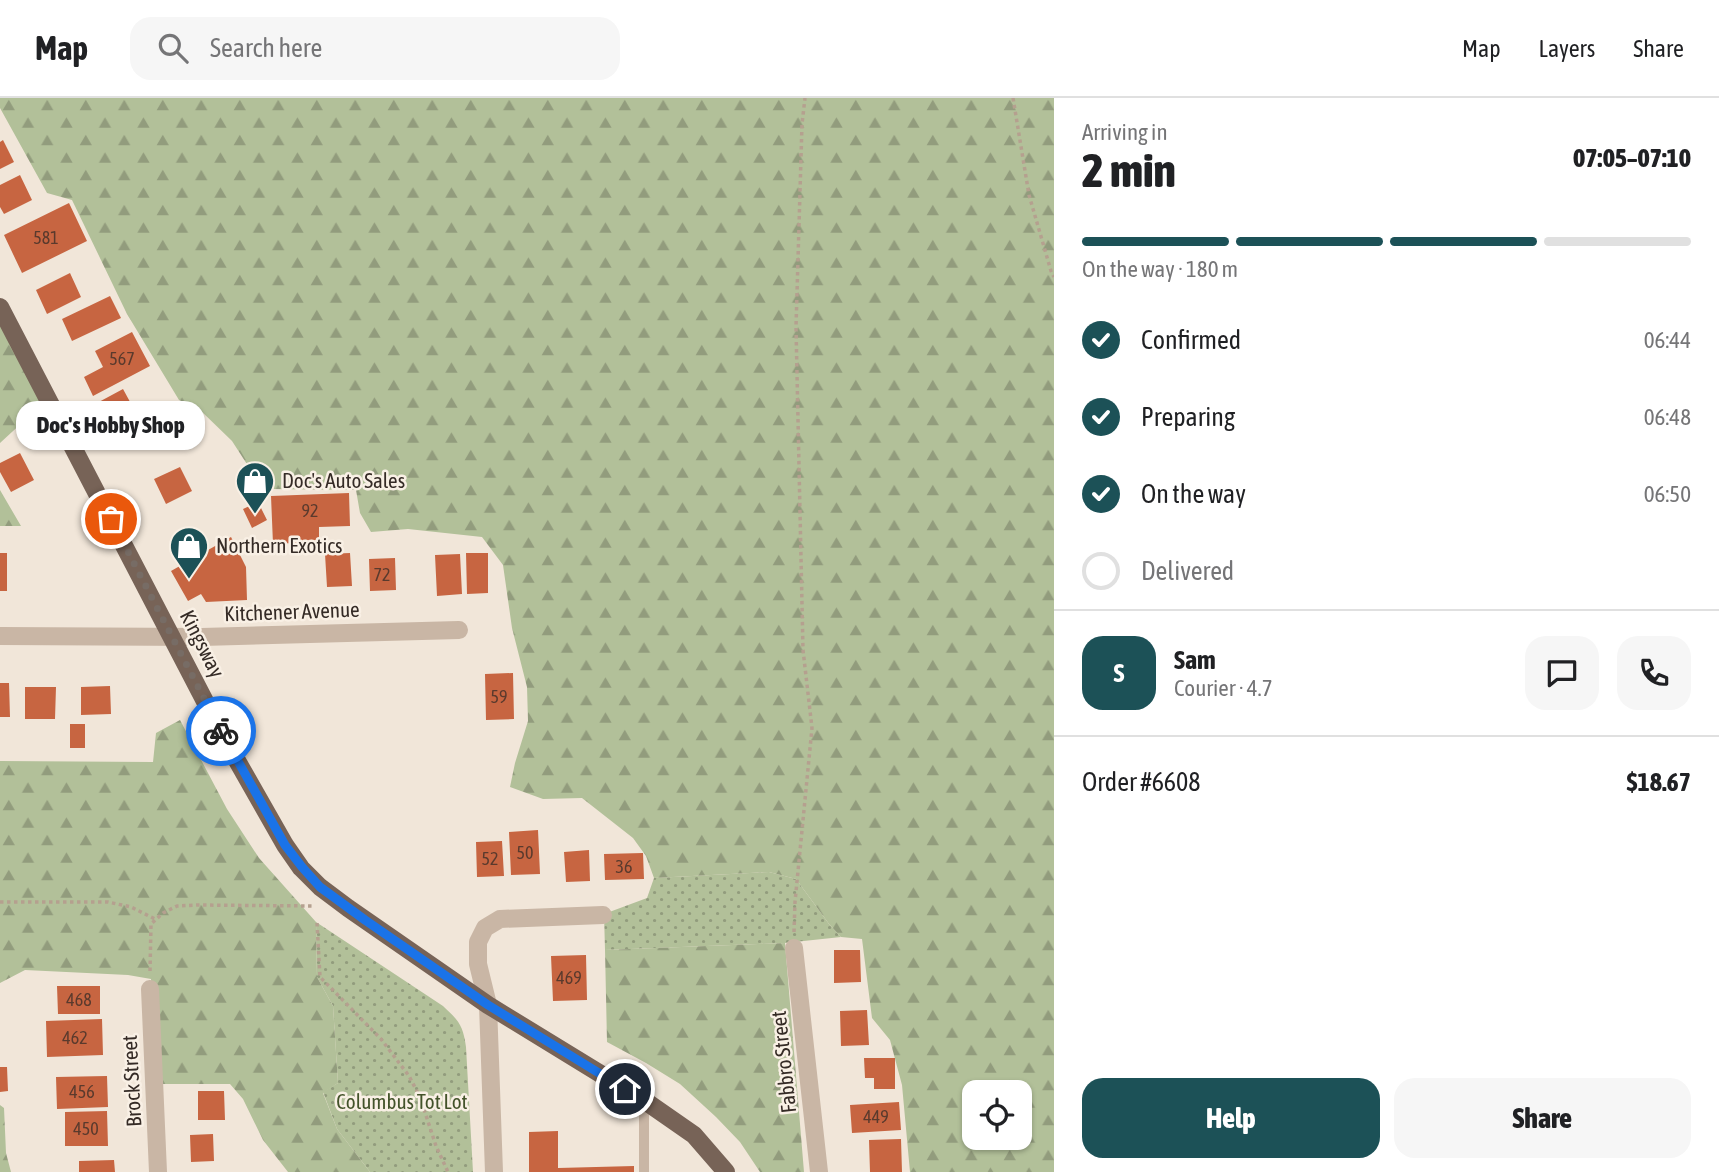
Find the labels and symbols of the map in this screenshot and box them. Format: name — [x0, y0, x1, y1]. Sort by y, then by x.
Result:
house number: 581 — [33, 227, 59, 248]
house number: 567 — [109, 348, 135, 369]
callout: Doc's Hobby Shop — [17, 400, 206, 449]
shop icon: Doc's Auto Sales — [234, 460, 276, 515]
place label: Doc's Auto Sales — [282, 468, 405, 492]
pin — [81, 489, 141, 549]
house number: 92 — [302, 500, 318, 521]
shop icon: Northern Exotics — [168, 525, 210, 580]
place label: Northern Exotics — [216, 533, 342, 557]
house number: 72 — [374, 564, 390, 585]
street label: Kitchener Avenue — [224, 597, 360, 625]
street label: Kingsway — [176, 606, 230, 682]
house number: 59 — [491, 686, 507, 707]
courier — [186, 696, 256, 766]
house number: 50 — [517, 842, 533, 863]
house number: 52 — [482, 848, 498, 869]
house number: 36 — [616, 856, 632, 877]
house number: 469 — [556, 967, 582, 988]
house number: 468 — [66, 989, 92, 1010]
street label: Fabbro Street — [766, 1010, 800, 1114]
house number: 462 — [62, 1027, 88, 1048]
street label: Brock Street — [117, 1034, 145, 1128]
pin — [595, 1059, 655, 1119]
house number: 456 — [69, 1081, 95, 1102]
park label: Columbus Tot Lot — [336, 1089, 468, 1113]
house number: 449 — [863, 1106, 889, 1127]
house number: 450 — [73, 1118, 99, 1139]

